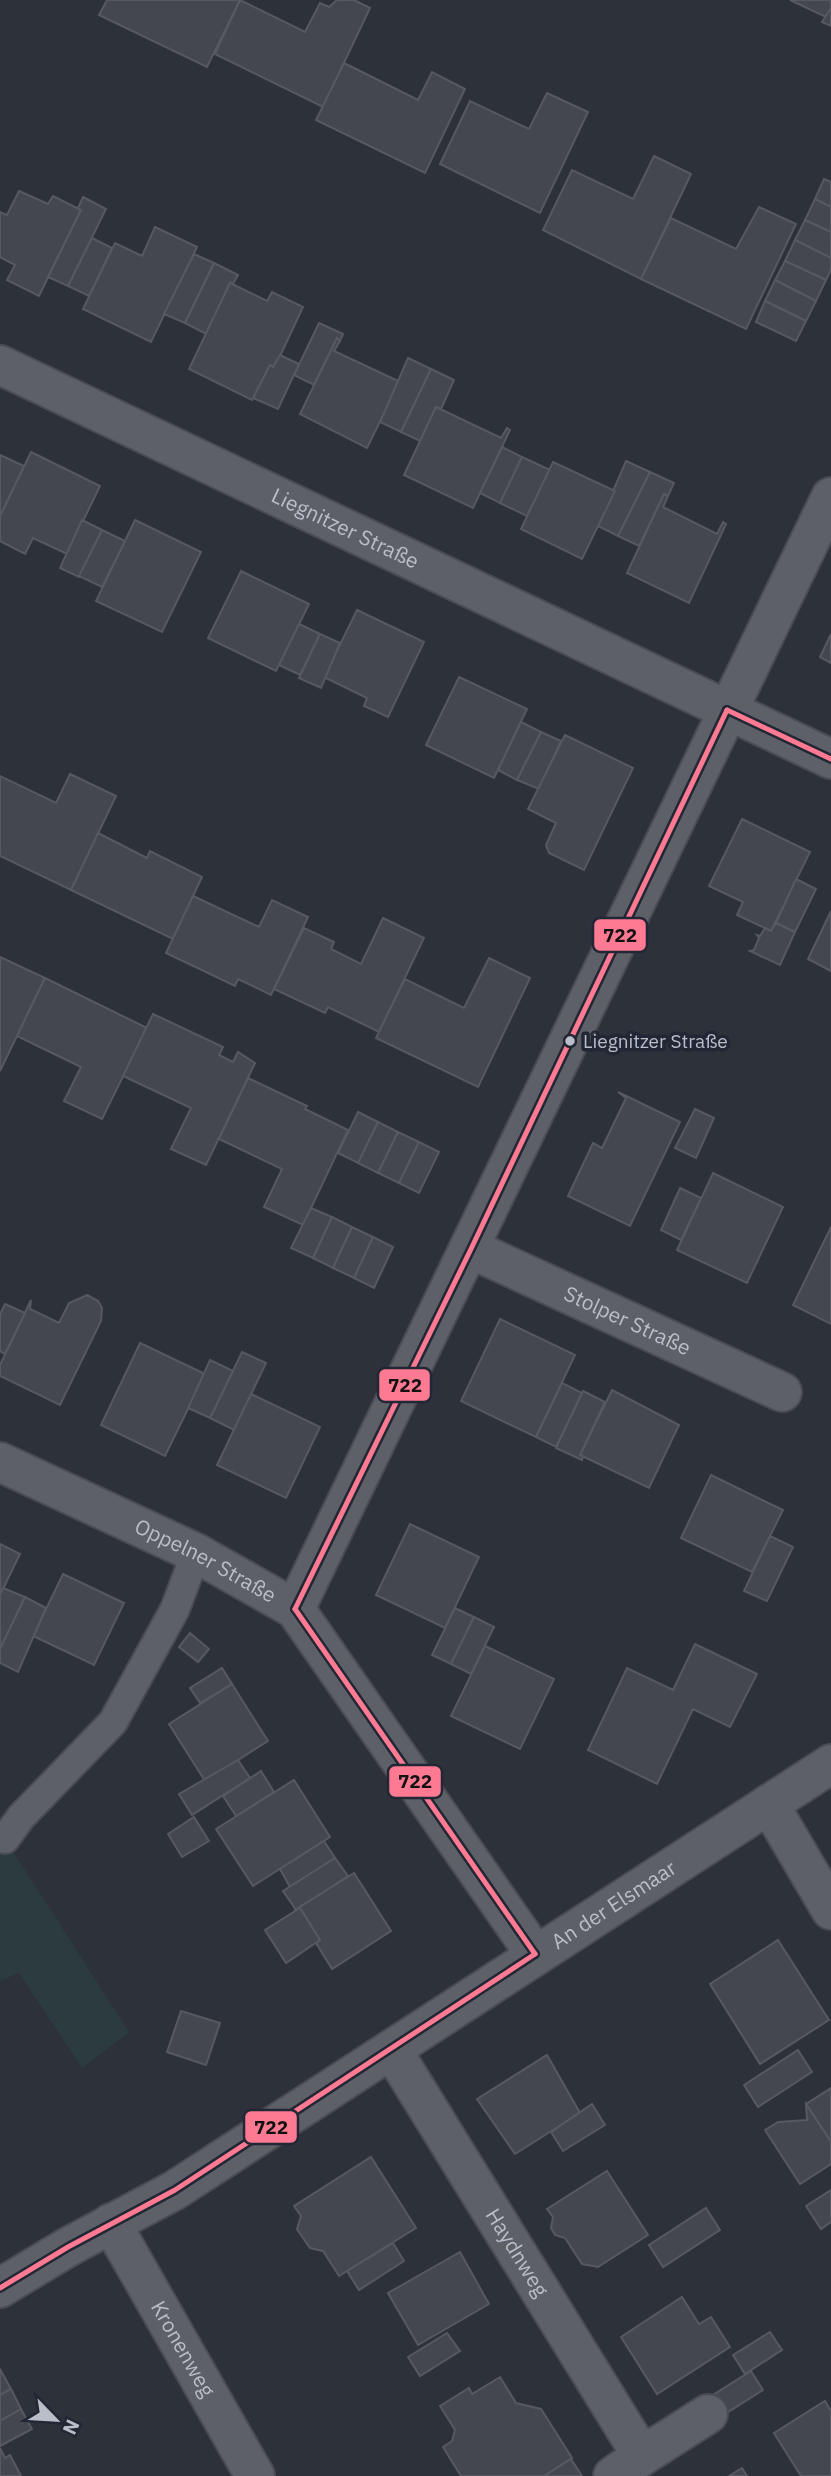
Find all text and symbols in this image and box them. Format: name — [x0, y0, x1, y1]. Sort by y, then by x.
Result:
street label: Liegnitzer Straße — [267, 481, 424, 575]
line badge: 722 — [593, 918, 647, 952]
text: 722 — [603, 923, 637, 947]
place label: Liegnitzer Straße — [583, 1029, 728, 1053]
marker: Liegnitzer Straße — [563, 1034, 577, 1048]
street label: Stolper Straße — [560, 1279, 696, 1361]
line badge: 722 — [378, 1368, 431, 1402]
text: 722 — [388, 1373, 422, 1397]
street label: Oppelner Straße — [131, 1512, 282, 1609]
line badge: 722 — [388, 1765, 442, 1798]
text: 722 — [398, 1769, 432, 1793]
street label: An der Elsmaar — [546, 1853, 681, 1955]
line badge: 722 — [244, 2110, 298, 2144]
text: 722 — [254, 2115, 288, 2139]
street label: Haydnweg — [480, 2203, 556, 2302]
street label: Kronenweg — [145, 2295, 222, 2402]
north arrow — [21, 2385, 91, 2455]
text: N — [58, 2416, 85, 2438]

